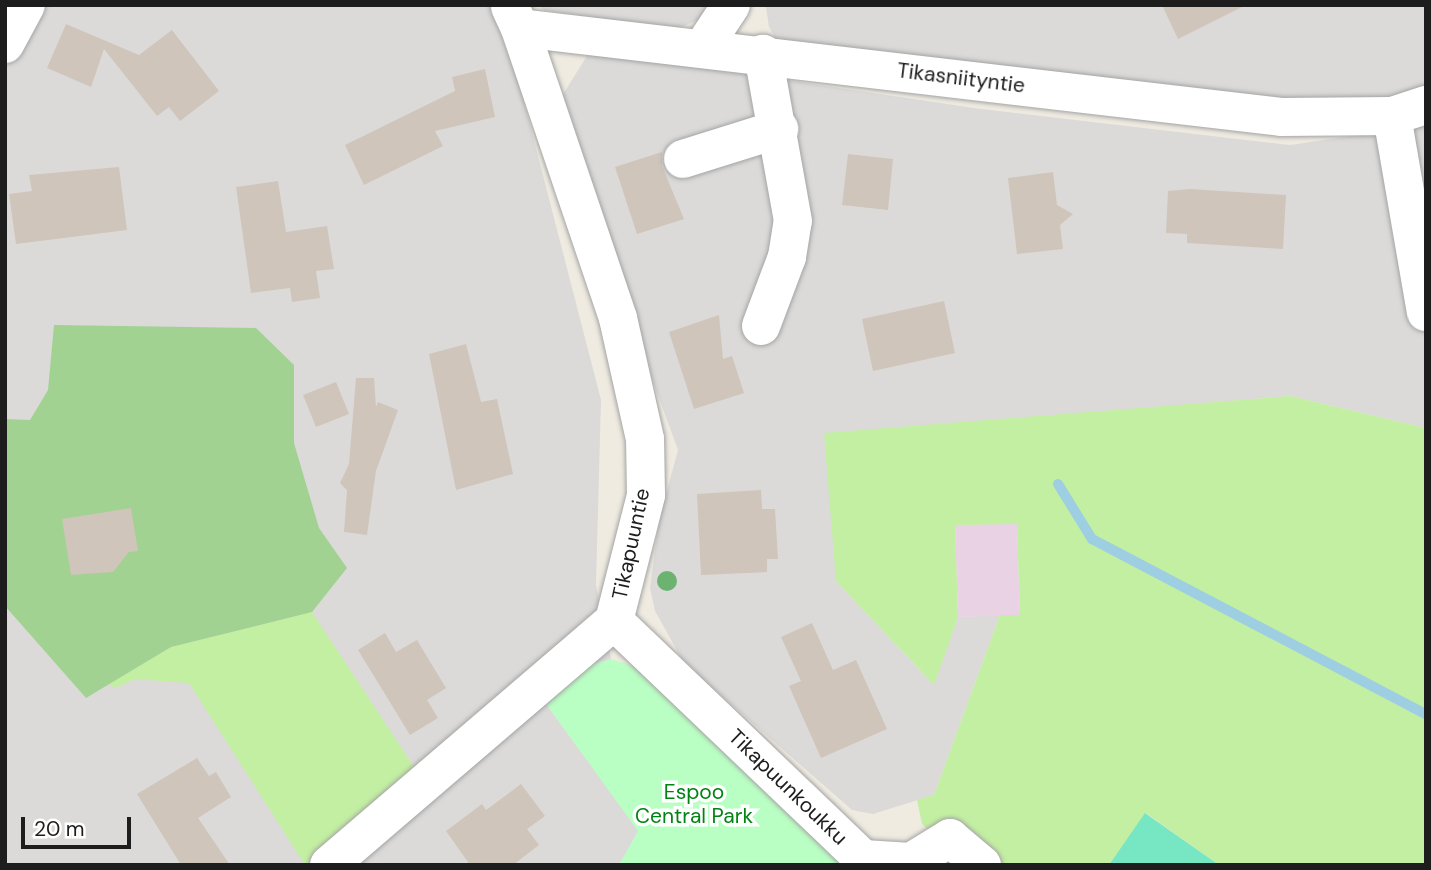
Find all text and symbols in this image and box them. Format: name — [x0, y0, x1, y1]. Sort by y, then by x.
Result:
street label: Tikasniityntie — [896, 58, 1026, 98]
street label: Tikapuuntie — [607, 486, 655, 602]
street label: Tikapuunkoukku — [723, 724, 853, 850]
park label: Espoo Central Park — [635, 779, 753, 829]
scale bar — [24, 804, 135, 848]
text: 20 m — [34, 815, 85, 843]

